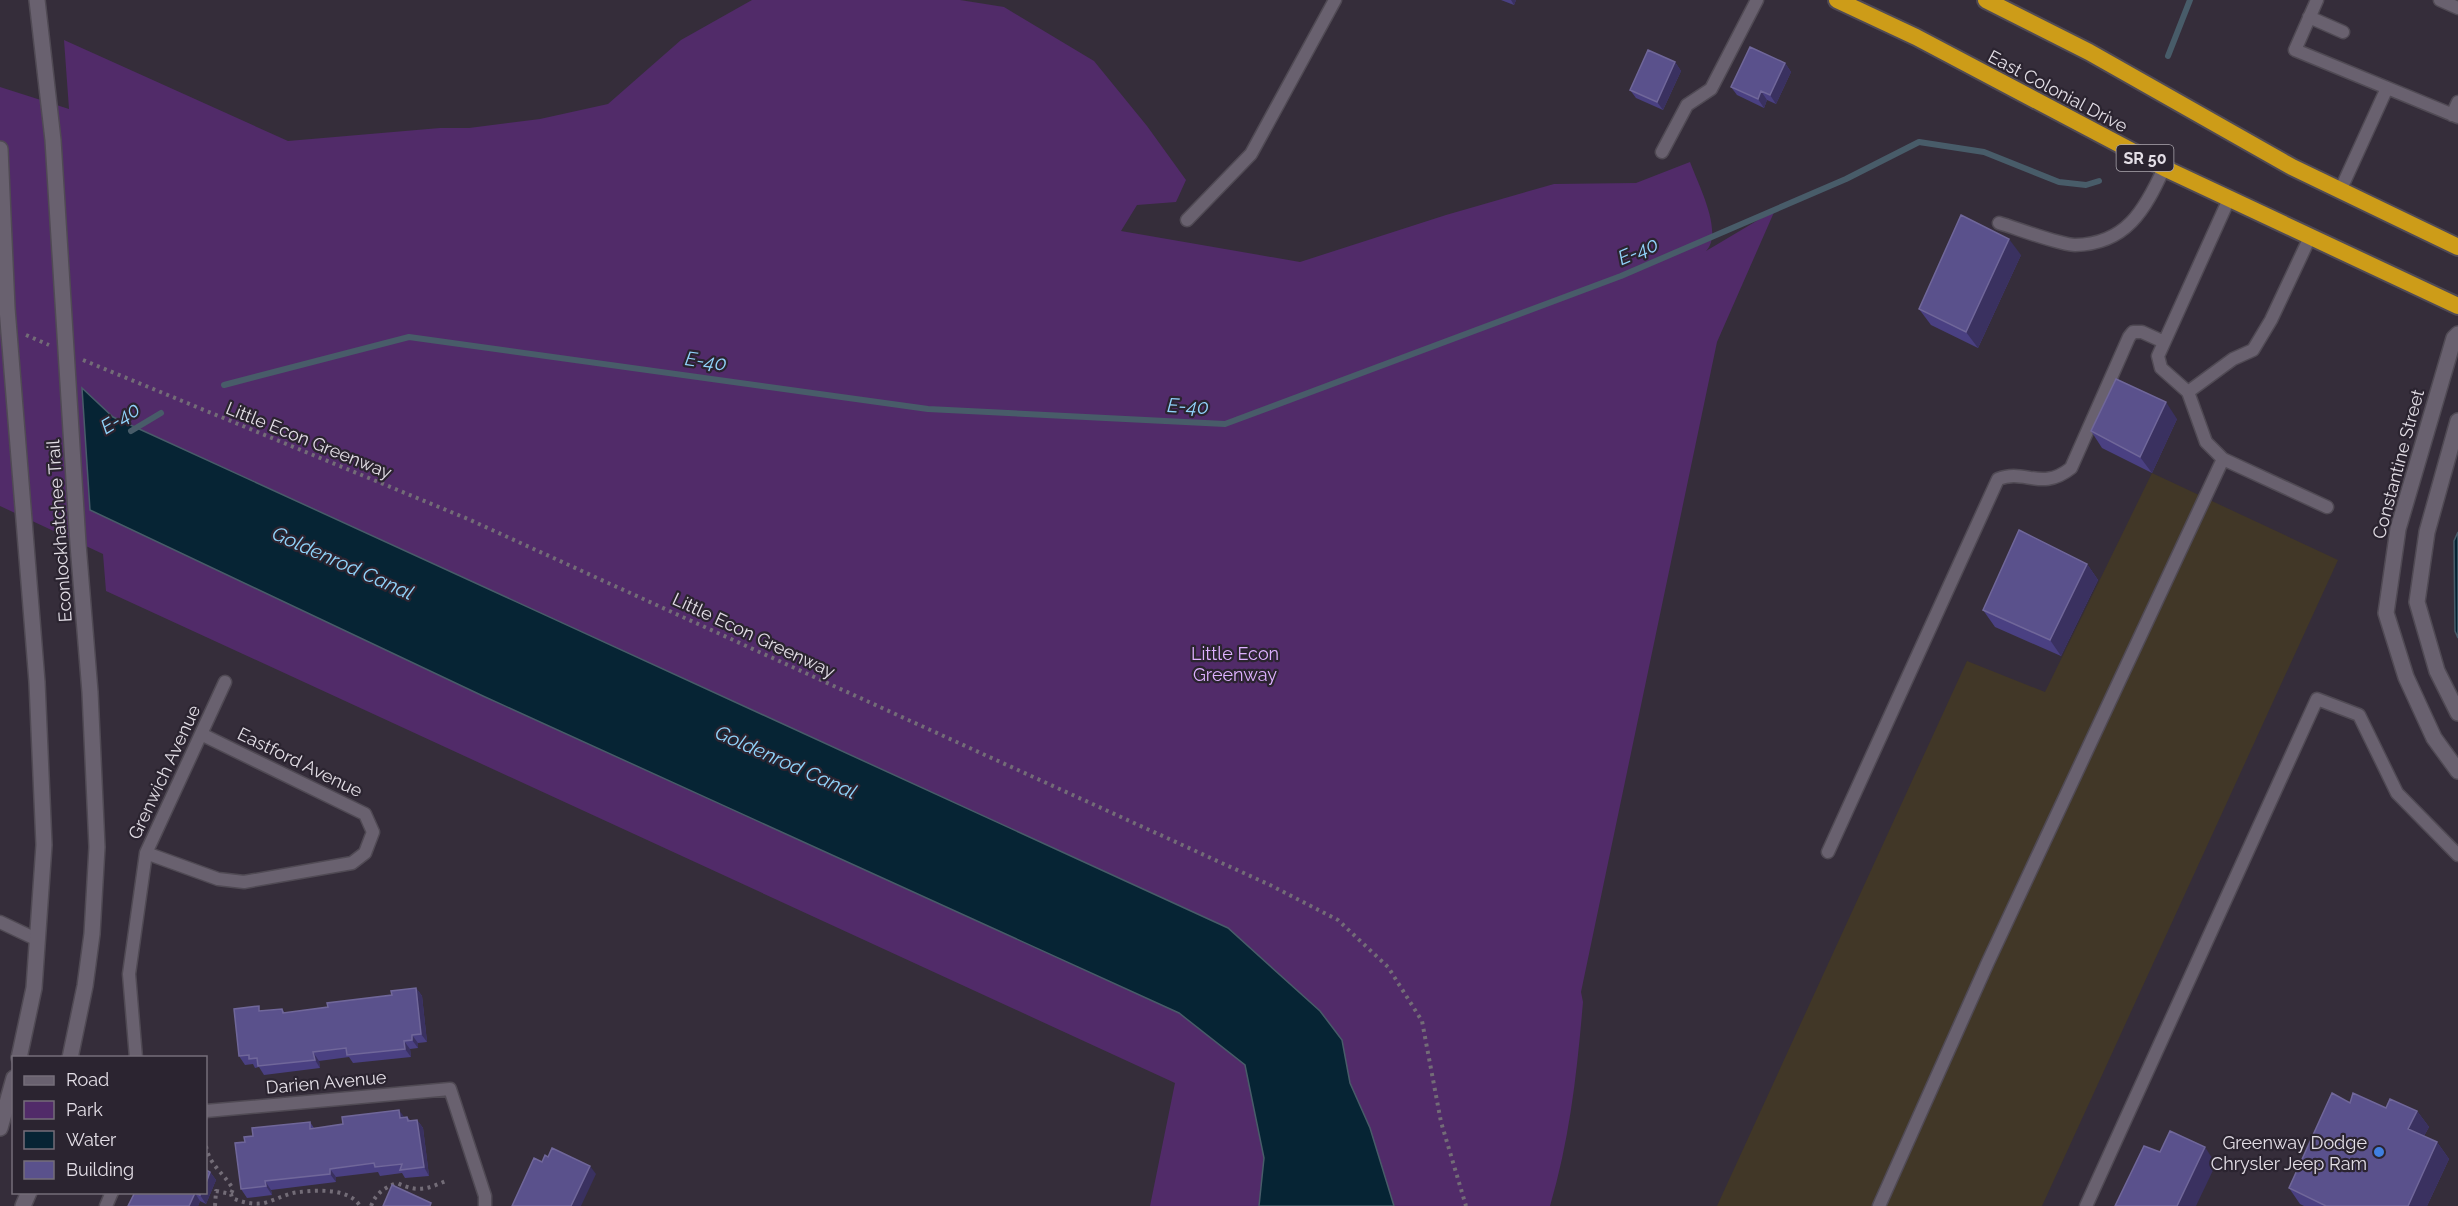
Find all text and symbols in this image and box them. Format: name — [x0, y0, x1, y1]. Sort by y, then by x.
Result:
street label: East Colonial Drive — [1985, 45, 2132, 137]
road number: SR 50 — [2116, 145, 2174, 171]
water label: E-40 — [1614, 232, 1662, 270]
water label: E-40 — [684, 346, 728, 376]
street label: Constantine Street — [2368, 387, 2428, 541]
water label: E-40 — [1166, 393, 1210, 419]
water label: E-40 — [96, 397, 144, 439]
street label: Little Econ Greenway — [223, 397, 395, 483]
street label: Econlockhatchee Trail — [42, 439, 76, 623]
water label: Goldenrod Canal — [268, 521, 418, 605]
street label: Little Econ Greenway — [669, 588, 839, 682]
park label: Little Econ Greenway — [1191, 643, 1279, 685]
street label: Grenwich Avenue — [124, 701, 205, 843]
water label: Goldenrod Canal — [711, 720, 861, 804]
street label: Eastford Avenue — [234, 723, 366, 801]
legend — [12, 1056, 207, 1194]
street label: Darien Avenue — [265, 1066, 388, 1098]
text: Road — [66, 1069, 109, 1090]
text: Park — [66, 1099, 103, 1120]
text: Water — [66, 1129, 117, 1150]
place label: Greenway Dodge Chrysler Jeep Ram — [2211, 1132, 2367, 1174]
marker: Greenway Dodge Chrysler Jeep Ram — [2372, 1145, 2386, 1159]
text: Building — [66, 1159, 134, 1180]

